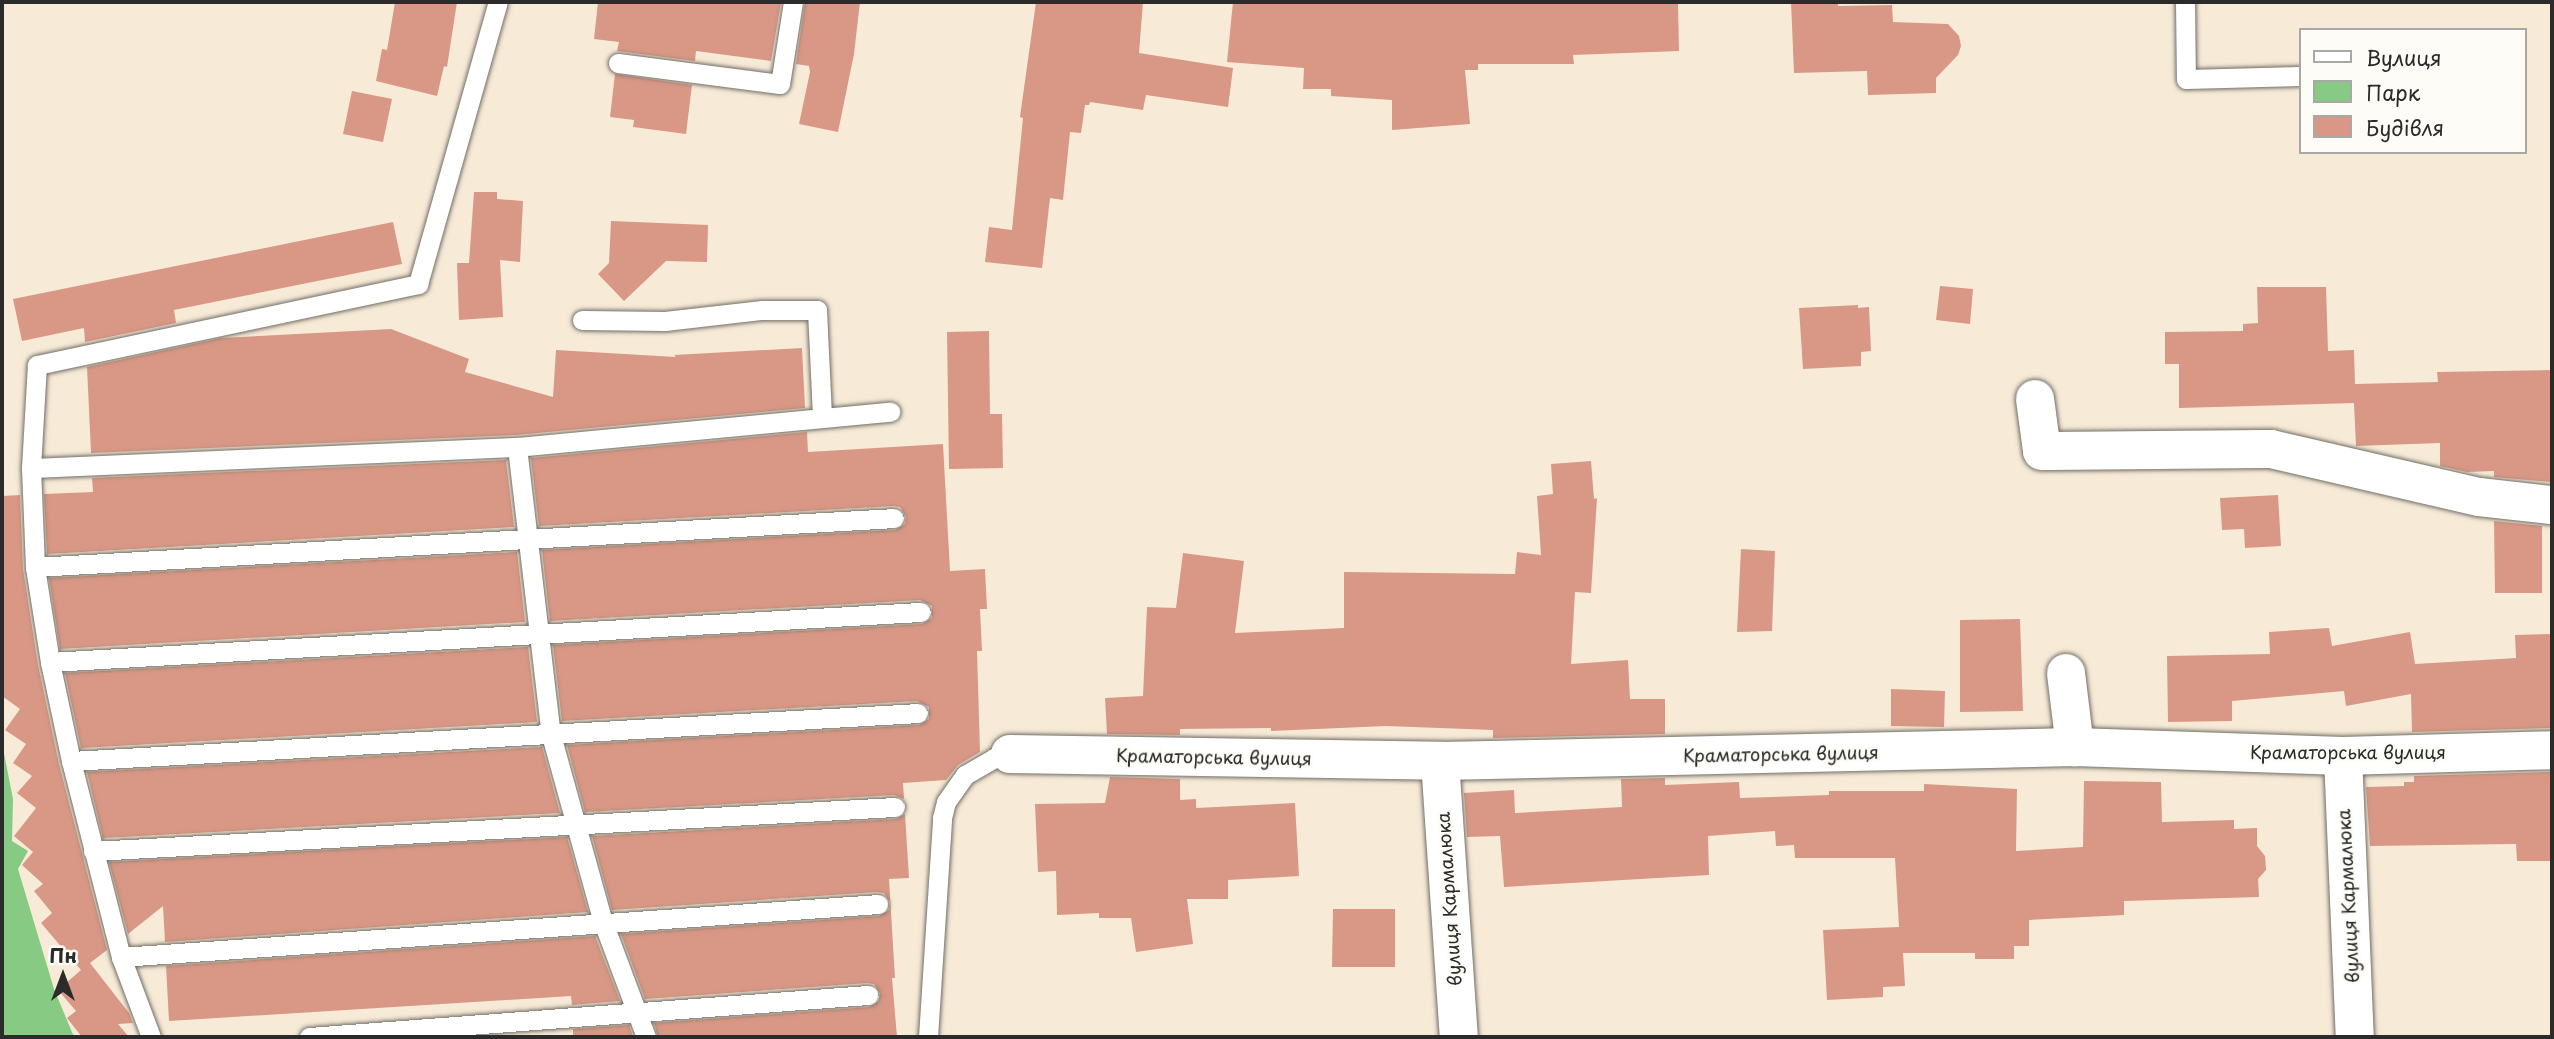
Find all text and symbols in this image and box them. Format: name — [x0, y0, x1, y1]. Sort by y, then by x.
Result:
legend — [2298, 28, 2526, 154]
text: Вулиця — [2366, 41, 2442, 73]
text: Парк — [2366, 76, 2420, 108]
text: Будівля — [2366, 111, 2444, 143]
street label: Краматорська вулиця — [1683, 741, 1879, 767]
street label: Краматорська вулиця — [2250, 741, 2446, 763]
street label: Краматорська вулиця — [1116, 744, 1312, 770]
street label: вулиця Кармалюка — [2333, 808, 2363, 984]
street label: вулиця Кармалюка — [1432, 811, 1466, 987]
north arrow — [28, 941, 98, 1011]
text: Пн — [49, 941, 77, 969]

